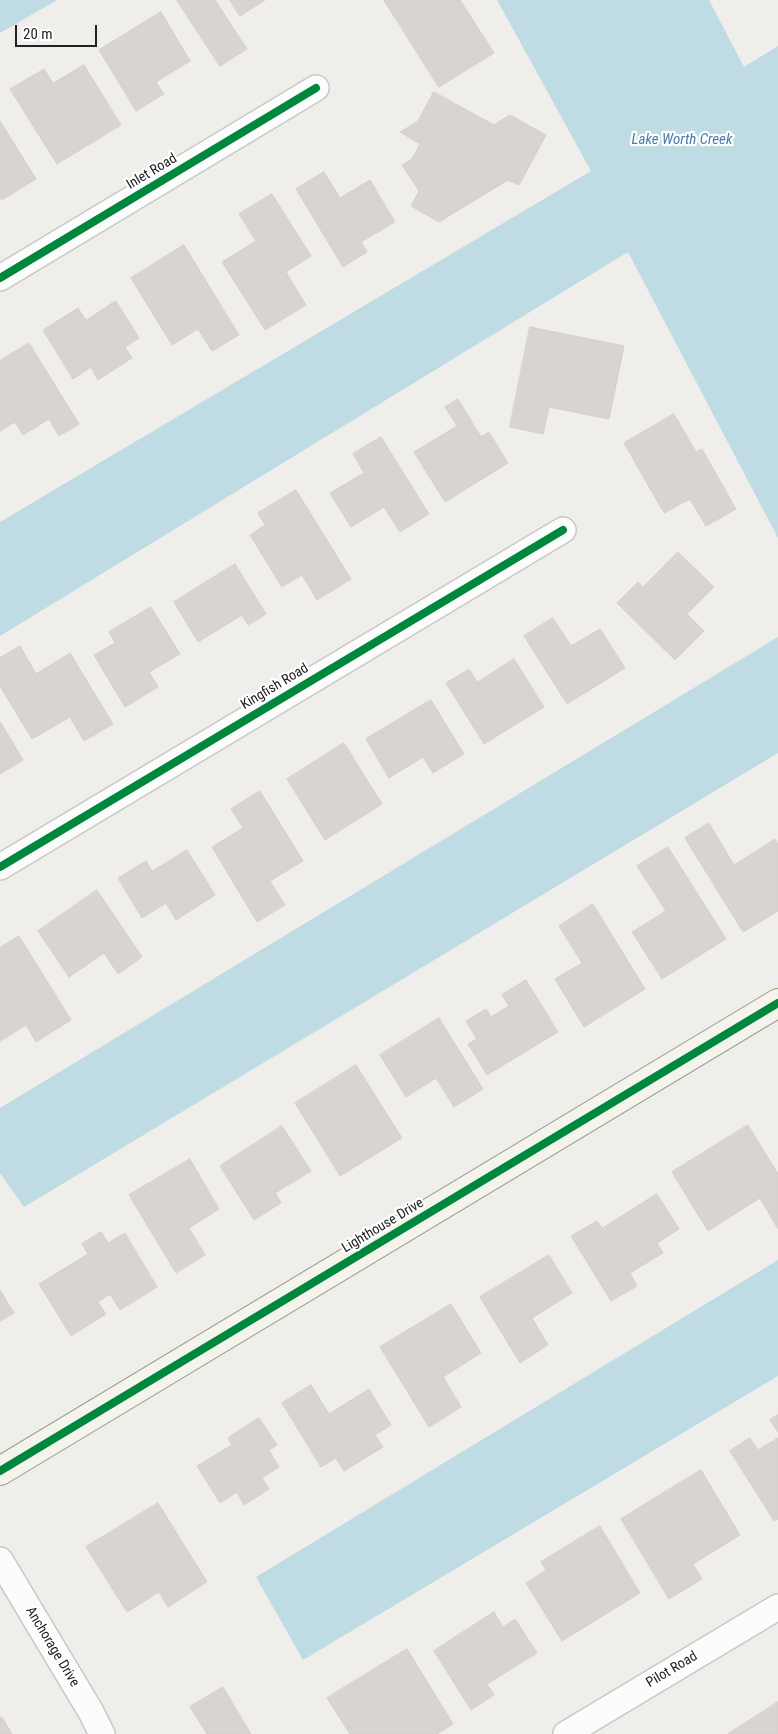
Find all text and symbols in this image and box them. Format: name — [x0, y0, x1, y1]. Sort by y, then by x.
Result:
scale bar — [18, 15, 100, 47]
text: 20 m — [23, 25, 53, 43]
water label: Lake Worth Creek — [632, 131, 732, 149]
street label: Inlet Road — [124, 151, 180, 193]
street label: Kingfish Road — [238, 660, 312, 714]
street label: Lighthouse Drive — [339, 1195, 427, 1257]
street label: Anchorage Drive — [22, 1604, 82, 1690]
street label: Pilot Road — [643, 1648, 701, 1692]

